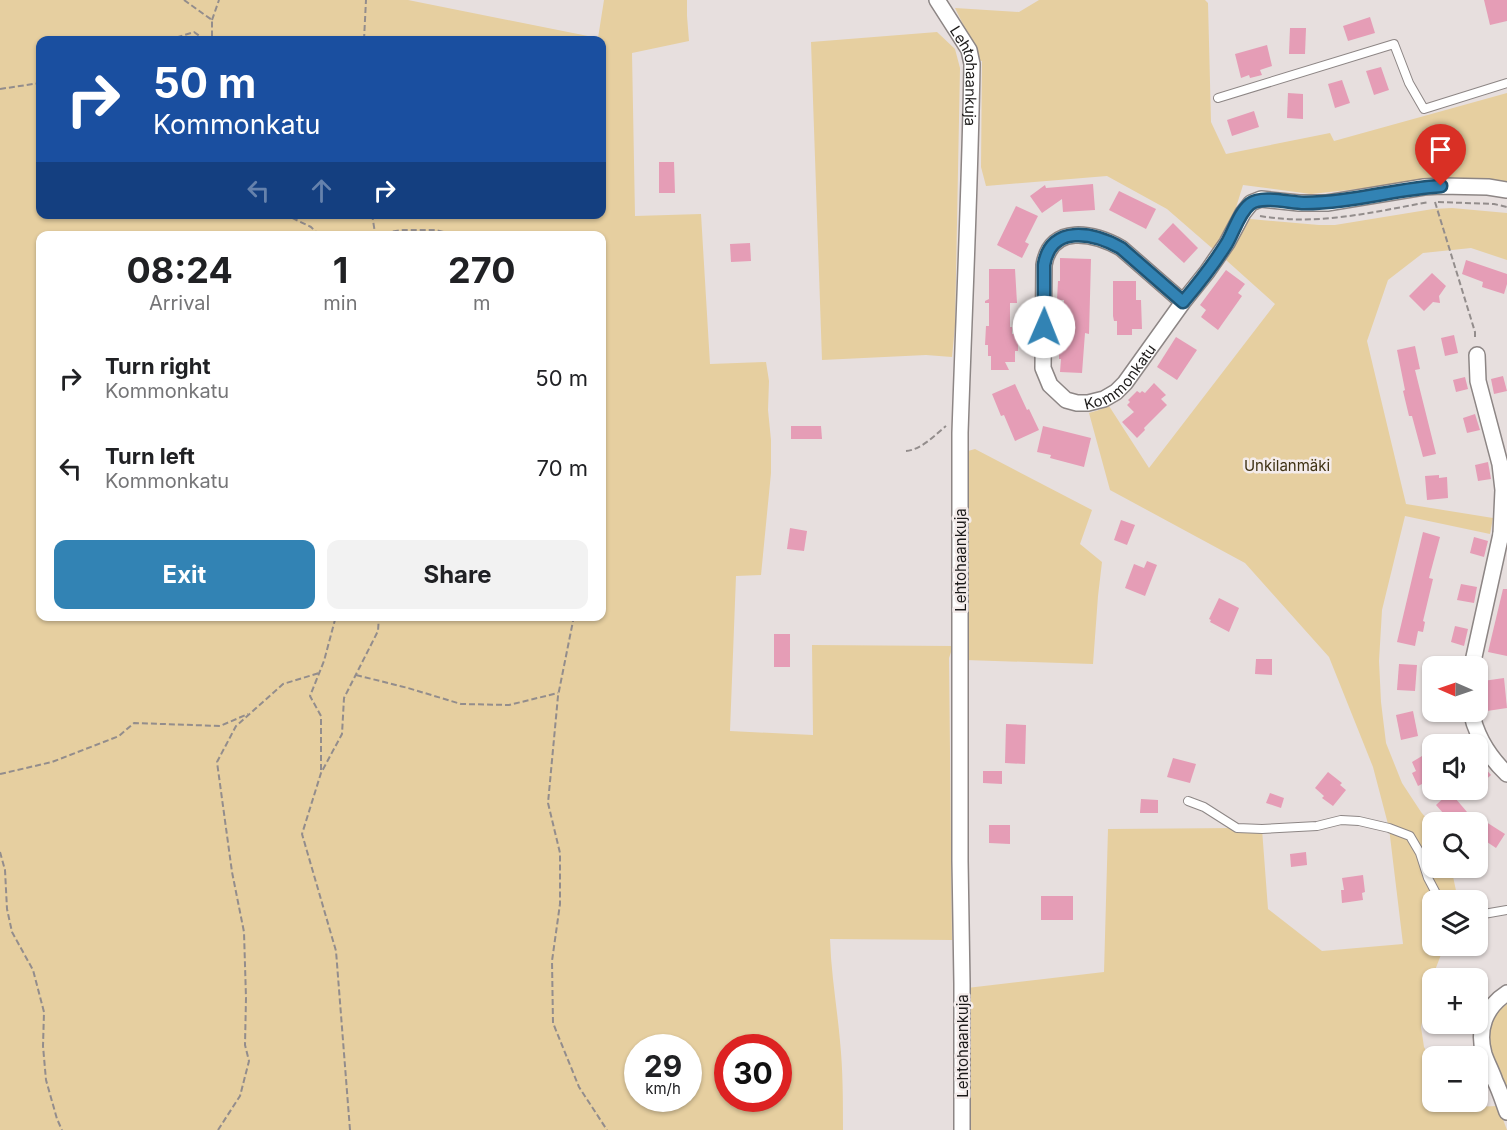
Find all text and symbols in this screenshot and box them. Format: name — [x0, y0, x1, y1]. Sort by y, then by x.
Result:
street label: Lehtohaankuja — [946, 22, 982, 126]
text: 50 m — [153, 57, 256, 108]
icon: right — [54, 60, 132, 138]
text: Kommonkatu — [153, 108, 320, 141]
pin — [1415, 124, 1466, 186]
icon: arrive — [1424, 133, 1457, 166]
icon: left — [242, 174, 275, 207]
icon: ahead — [305, 174, 338, 207]
icon: right — [368, 174, 401, 207]
text: 08:24 — [127, 248, 233, 292]
text: 1 — [333, 248, 348, 292]
text: 270 — [448, 248, 515, 292]
text: Arrival — [149, 291, 210, 315]
text: min — [323, 291, 358, 315]
text: m — [473, 291, 491, 315]
position arrow — [1012, 295, 1076, 359]
street label: Kommonkatu — [1082, 340, 1160, 413]
text: Turn right — [105, 353, 211, 379]
icon: right — [54, 362, 87, 395]
text: 50 m — [535, 365, 588, 391]
text: Kommonkatu — [105, 379, 229, 403]
text: Turn left — [105, 443, 195, 469]
icon: left — [54, 452, 87, 485]
text: 70 m — [537, 455, 588, 481]
park label: Unkilanmäki — [1244, 456, 1330, 475]
text: Kommonkatu — [105, 469, 229, 493]
street label: Lehtohaankuja — [951, 508, 970, 612]
button: Exit — [54, 540, 315, 609]
button: Share — [327, 540, 588, 609]
north arrow — [1422, 656, 1488, 722]
map controls — [1422, 656, 1488, 1112]
button: sound — [1422, 734, 1488, 800]
button: search — [1422, 812, 1488, 878]
button: layers — [1422, 890, 1488, 956]
button: + — [1422, 968, 1488, 1034]
street label: Lehtohaankuja — [953, 994, 972, 1098]
speed limit sign: 30 — [714, 1034, 792, 1112]
button: − — [1422, 1046, 1488, 1112]
text: 29 — [644, 1048, 682, 1084]
text: km/h — [645, 1079, 681, 1098]

